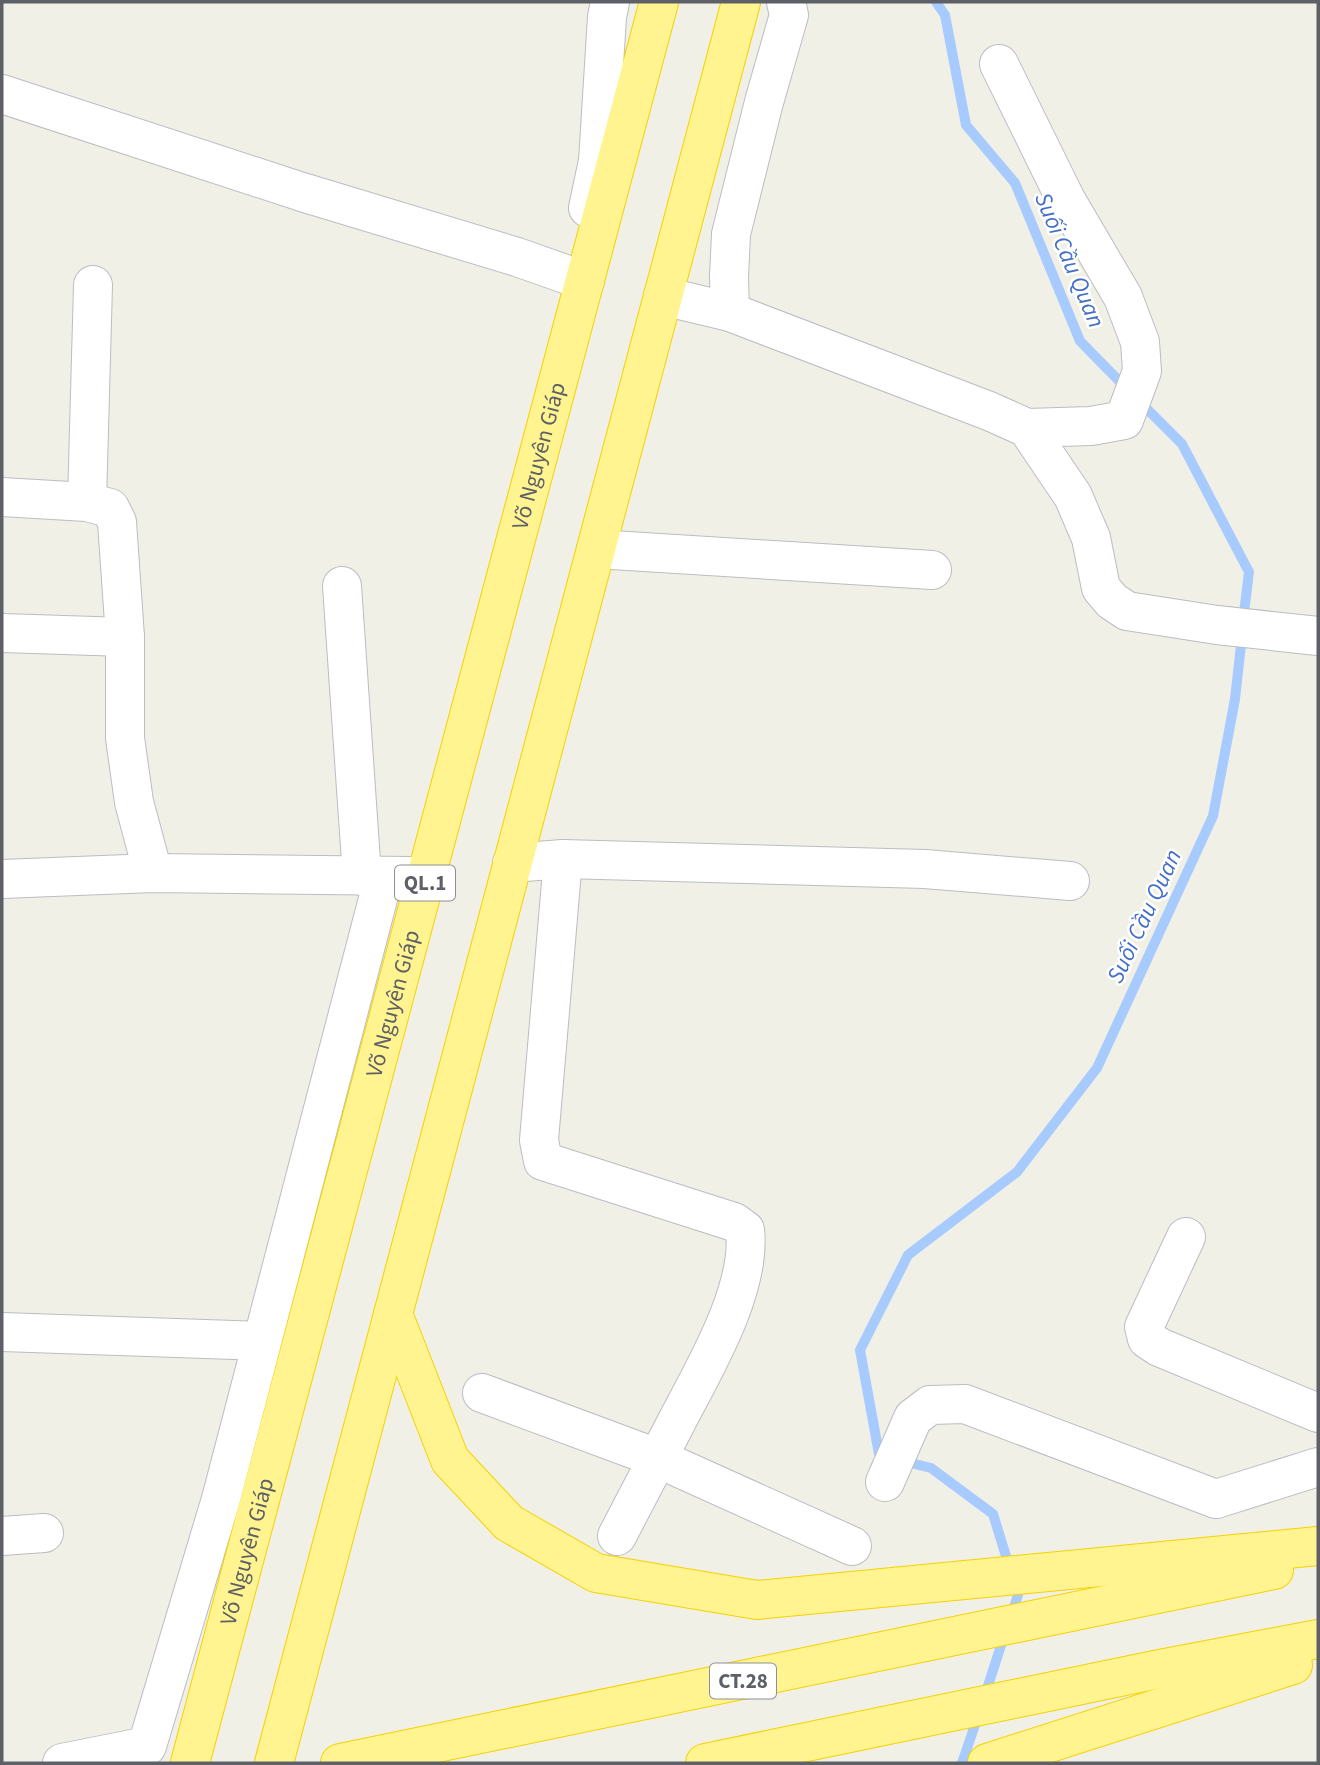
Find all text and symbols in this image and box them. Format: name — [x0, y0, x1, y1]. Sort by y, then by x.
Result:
water label: Suối Cầu Quan — [1025, 187, 1114, 333]
street label: Võ Nguyên Giáp — [503, 378, 574, 533]
water label: Suối Cầu Quan — [1098, 844, 1191, 989]
road number: QL.1 — [395, 866, 455, 900]
street label: Võ Nguyên Giáp — [357, 926, 428, 1081]
street label: Võ Nguyên Giáp — [211, 1474, 282, 1629]
road number: CT.28 — [710, 1664, 776, 1698]

